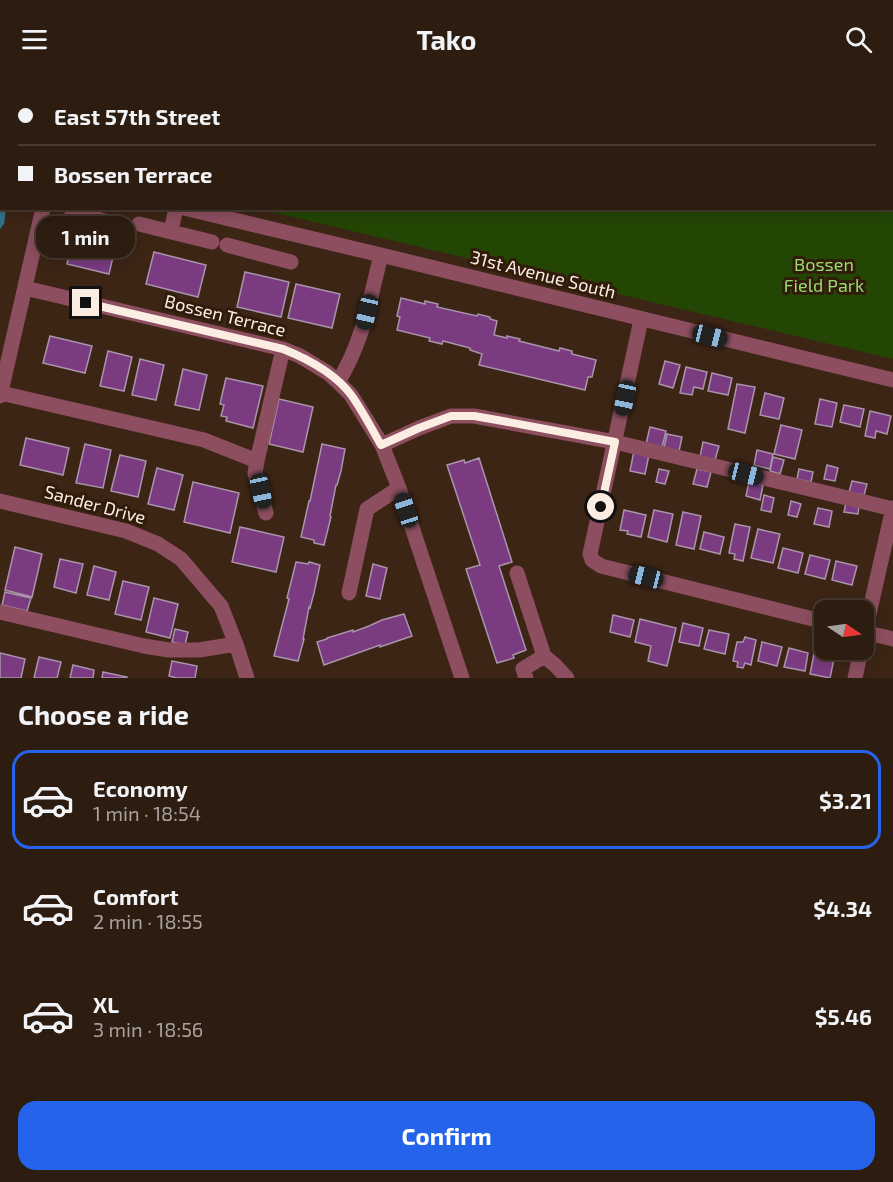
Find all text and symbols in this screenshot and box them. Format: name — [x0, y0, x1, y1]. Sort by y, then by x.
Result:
icon: menu — [18, 23, 51, 56]
text: Tako — [417, 23, 476, 55]
icon: search — [842, 23, 875, 56]
text: East 57th Street — [54, 103, 220, 129]
text: Bossen Terrace — [54, 161, 213, 187]
callout: 1 min — [36, 216, 136, 258]
text: 1 min — [61, 225, 110, 249]
street label: 31st Avenue South — [468, 245, 618, 303]
park label: Bossen Field Park — [784, 253, 864, 296]
route end — [72, 289, 99, 316]
street label: Bossen Terrace — [162, 289, 288, 341]
car — [354, 292, 380, 332]
car — [690, 323, 730, 349]
car — [612, 379, 638, 417]
car — [726, 461, 766, 487]
car — [248, 472, 274, 510]
street label: Sander Drive — [42, 480, 148, 528]
car — [392, 490, 420, 530]
route start — [587, 493, 614, 520]
car — [626, 564, 666, 590]
north arrow — [814, 600, 874, 660]
map controls — [814, 600, 874, 660]
text: Choose a ride — [18, 698, 189, 730]
icon: car — [21, 773, 75, 827]
text: Economy — [93, 775, 188, 801]
text: $3.21 — [819, 787, 872, 813]
text: 1 min · 18:54 — [93, 801, 201, 825]
icon: car — [21, 881, 75, 935]
text: Comfort — [93, 883, 178, 909]
text: $4.34 — [813, 895, 872, 921]
text: 2 min · 18:55 — [93, 909, 203, 933]
icon: car — [21, 989, 75, 1043]
text: XL — [93, 991, 119, 1017]
text: $5.46 — [815, 1003, 872, 1029]
text: 3 min · 18:56 — [93, 1017, 203, 1041]
button: Confirm — [18, 1101, 875, 1170]

